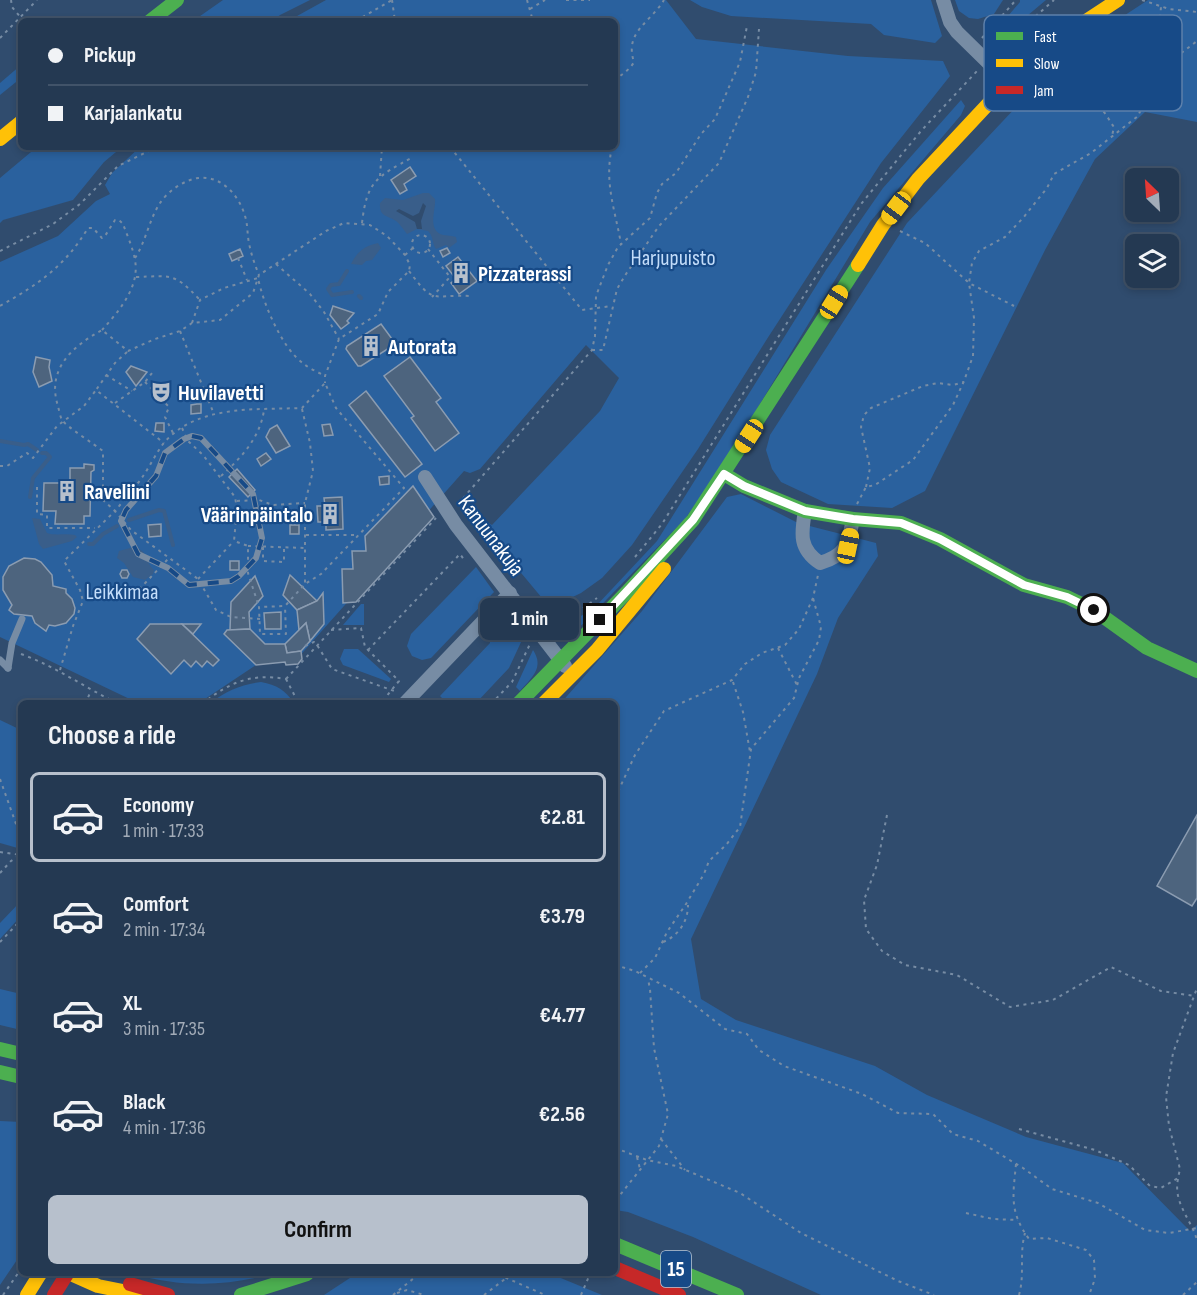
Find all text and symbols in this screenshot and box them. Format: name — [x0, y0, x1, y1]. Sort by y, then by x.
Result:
legend — [984, 15, 1182, 111]
text: Fast — [1034, 28, 1057, 47]
text: Pickup — [84, 42, 136, 69]
text: Slow — [1034, 55, 1059, 74]
text: Jam — [1033, 82, 1054, 101]
text: Karjalankatu — [84, 100, 182, 127]
north arrow — [1125, 168, 1179, 222]
map controls — [1125, 168, 1179, 288]
car — [878, 188, 914, 228]
button: layers — [1125, 234, 1179, 288]
park label: Harjupuisto — [630, 245, 716, 272]
building icon: Pizzaterassi — [449, 261, 473, 285]
place label: Pizzaterassi — [478, 261, 572, 288]
car — [817, 282, 851, 322]
building icon: Autorata — [359, 334, 383, 358]
place label: Autorata — [387, 334, 457, 361]
theatre icon: Huvilavetti — [149, 380, 173, 404]
place label: Huvilavetti — [178, 380, 264, 407]
car — [732, 416, 766, 456]
building icon: Raveliini — [55, 479, 79, 503]
place label: Raveliini — [84, 479, 150, 506]
street label: Kanuunakuja — [452, 490, 530, 582]
place label: Väärinpäintalo — [201, 502, 313, 529]
building icon: Väärinpäintalo — [318, 502, 342, 526]
car — [835, 527, 861, 565]
park label: Leikkimaa — [86, 579, 158, 606]
route start — [1080, 596, 1107, 623]
callout: 1 min — [480, 599, 579, 641]
route end — [586, 606, 613, 633]
text: 1 min — [511, 607, 548, 631]
text: Choose a ride — [48, 720, 176, 752]
icon: car — [51, 790, 105, 844]
text: Economy — [123, 792, 194, 819]
text: €2.81 — [540, 804, 585, 831]
text: 1 min · 17:33 — [123, 819, 204, 843]
icon: car — [51, 889, 105, 943]
text: Comfort — [123, 891, 189, 918]
text: €3.79 — [539, 903, 585, 930]
text: 2 min · 17:34 — [123, 918, 205, 942]
icon: car — [51, 988, 105, 1042]
text: XL — [123, 990, 142, 1017]
text: €4.77 — [539, 1002, 585, 1029]
text: 3 min · 17:35 — [123, 1017, 205, 1041]
icon: car — [51, 1087, 105, 1141]
text: Black — [123, 1089, 165, 1116]
text: €2.56 — [539, 1101, 585, 1128]
text: 4 min · 17:36 — [123, 1116, 206, 1140]
button: Confirm — [48, 1195, 588, 1264]
road number: 15 — [661, 1251, 691, 1287]

